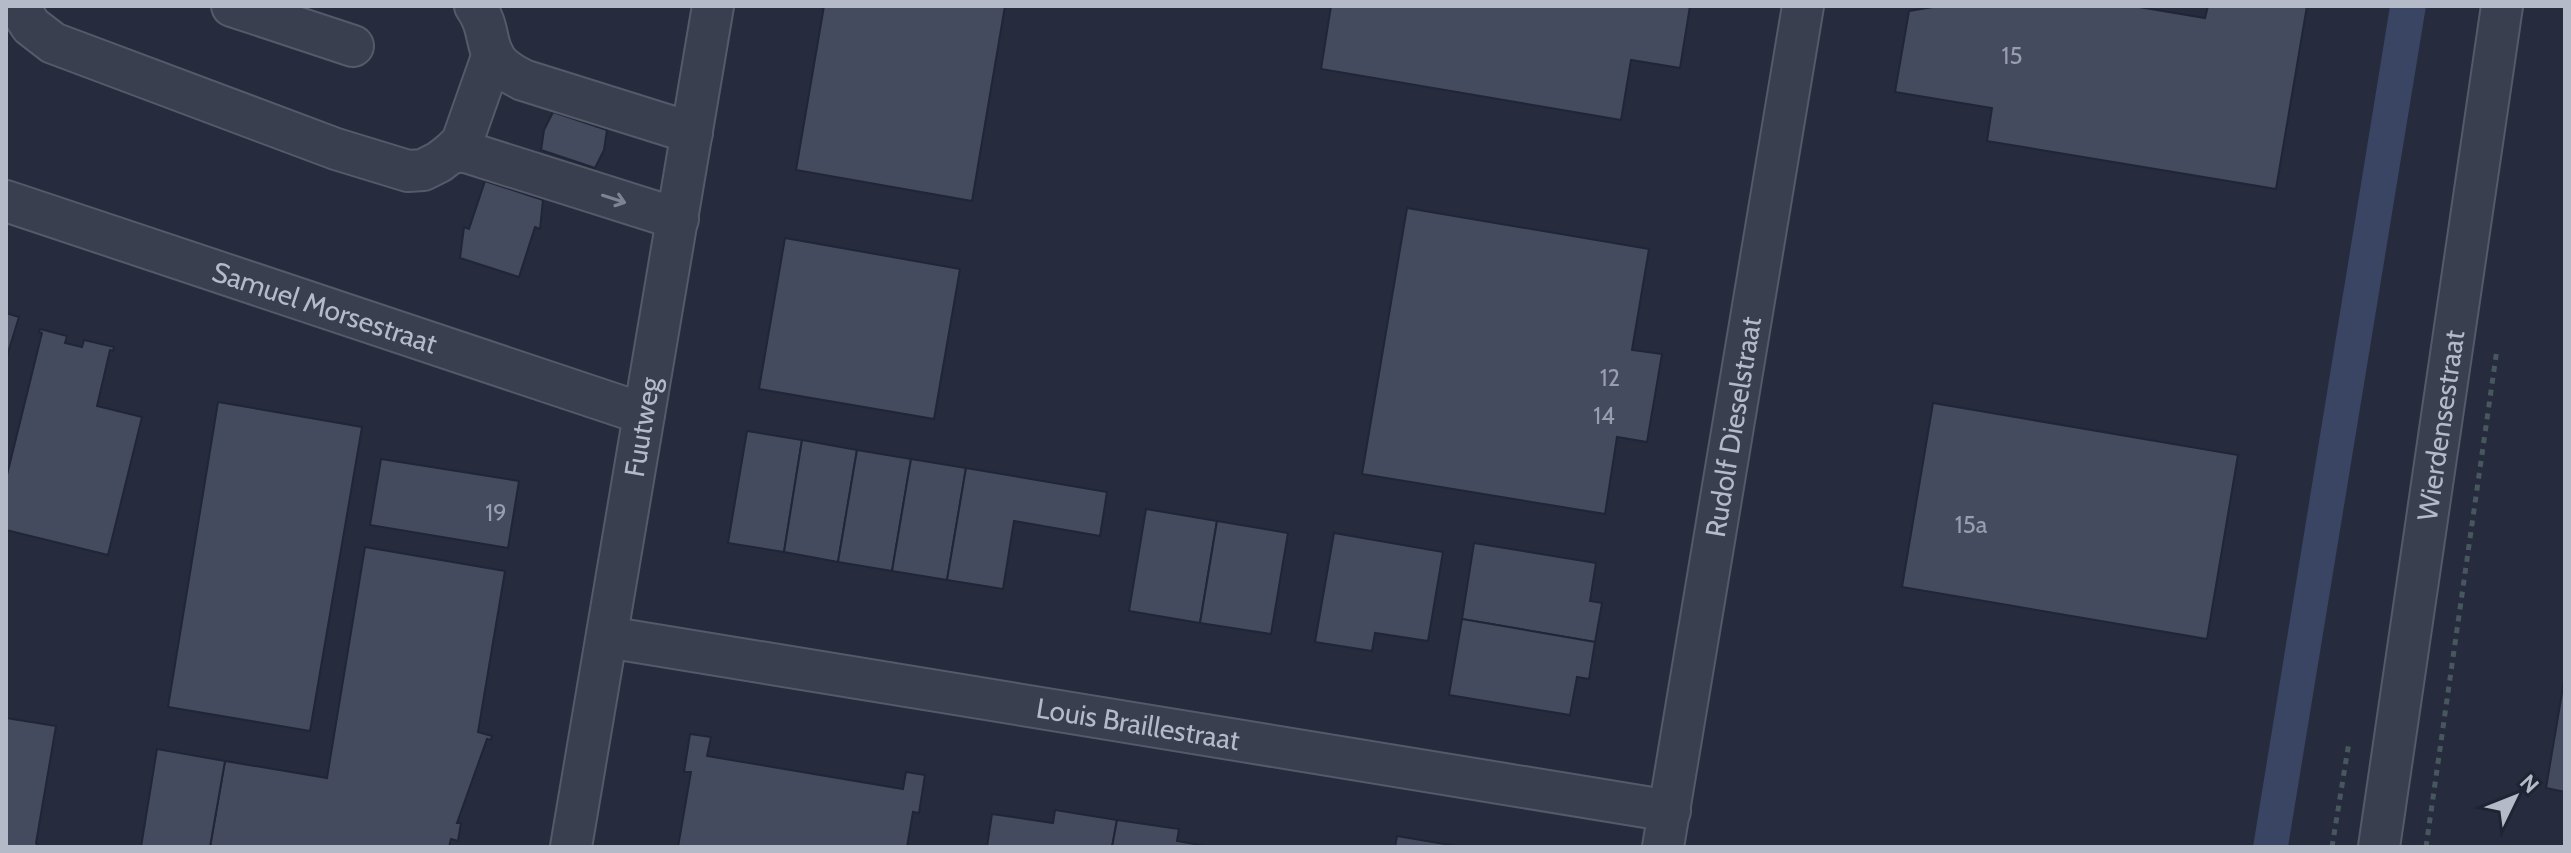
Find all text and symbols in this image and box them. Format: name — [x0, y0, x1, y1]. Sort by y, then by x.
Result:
house number: 15 — [2002, 41, 2022, 70]
one-way arrow — [600, 192, 626, 207]
street label: Samuel Morsestraat — [208, 254, 441, 361]
street label: Rudolf Dieselstraat — [1698, 314, 1768, 540]
street label: Wierdensestraat — [2410, 328, 2471, 523]
house number: 12 — [1600, 363, 1620, 392]
street label: Fuutweg — [617, 373, 667, 479]
house number: 14 — [1593, 401, 1615, 430]
house number: 19 — [485, 498, 507, 527]
house number: 15a — [1955, 510, 1988, 539]
street label: Louis Braillestraat — [1034, 691, 1242, 757]
north arrow — [2475, 757, 2555, 837]
text: N — [2514, 769, 2544, 799]

